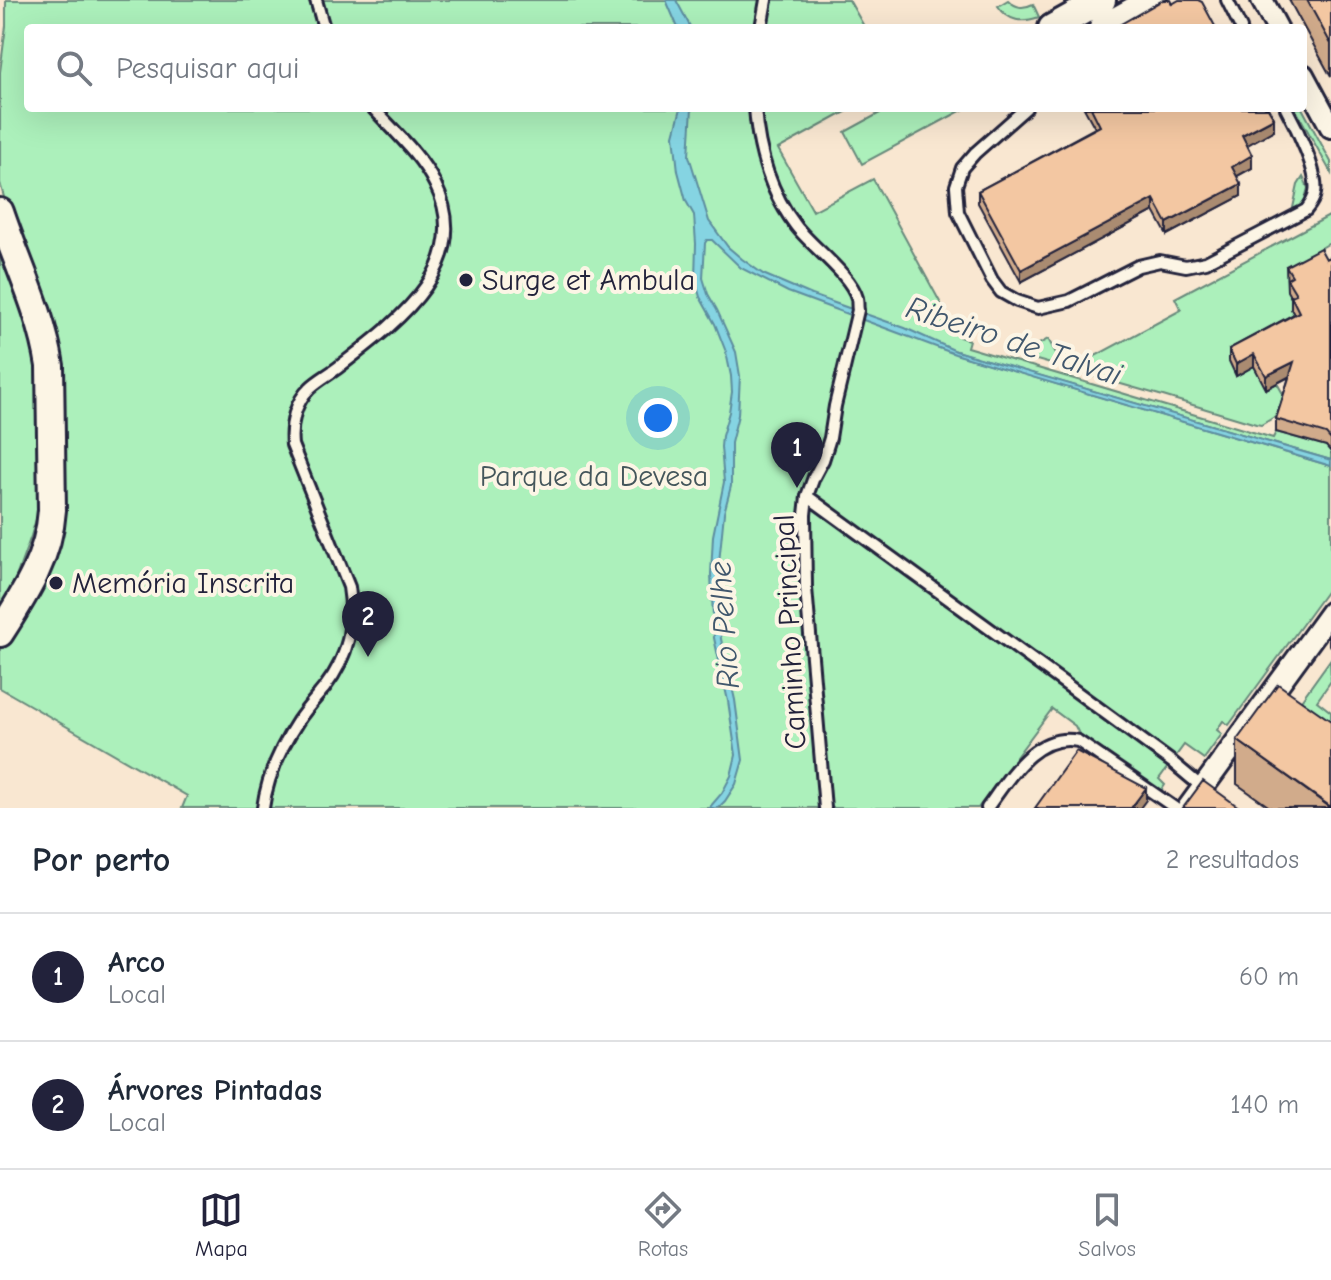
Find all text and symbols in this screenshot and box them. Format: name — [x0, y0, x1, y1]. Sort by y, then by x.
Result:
search box — [24, 24, 1307, 112]
icon: search — [52, 46, 96, 90]
text: Pesquisar aqui — [116, 51, 299, 86]
place label: Surge et Ambula — [482, 263, 695, 298]
marker: Surge et Ambula — [457, 271, 475, 289]
water label: Ribeiro de Talvai — [902, 289, 1127, 393]
your location — [638, 398, 678, 438]
pin: 1 — [771, 422, 823, 488]
park label: Parque da Devesa — [480, 459, 708, 494]
street label: Caminho Principal — [766, 514, 814, 750]
water label: Rio Pelhe — [701, 560, 747, 690]
place label: Memória Inscrita — [72, 566, 294, 601]
marker: Memória Inscrita — [47, 574, 65, 592]
pin: 2 — [342, 591, 394, 657]
text: Por perto — [32, 840, 170, 880]
text: 2 resultados — [1166, 845, 1299, 875]
text: Arco — [108, 945, 165, 980]
text: 1 — [53, 962, 63, 992]
text: 60 m — [1239, 962, 1299, 992]
text: Local — [108, 980, 166, 1010]
text: Árvores Pintadas — [108, 1073, 322, 1108]
text: 2 — [52, 1090, 64, 1120]
text: 140 m — [1230, 1090, 1299, 1120]
text: Local — [108, 1108, 166, 1138]
tab: Mapa — [195, 1188, 248, 1262]
tab: Rotas — [638, 1188, 688, 1262]
tab: Salvos — [1078, 1188, 1136, 1262]

